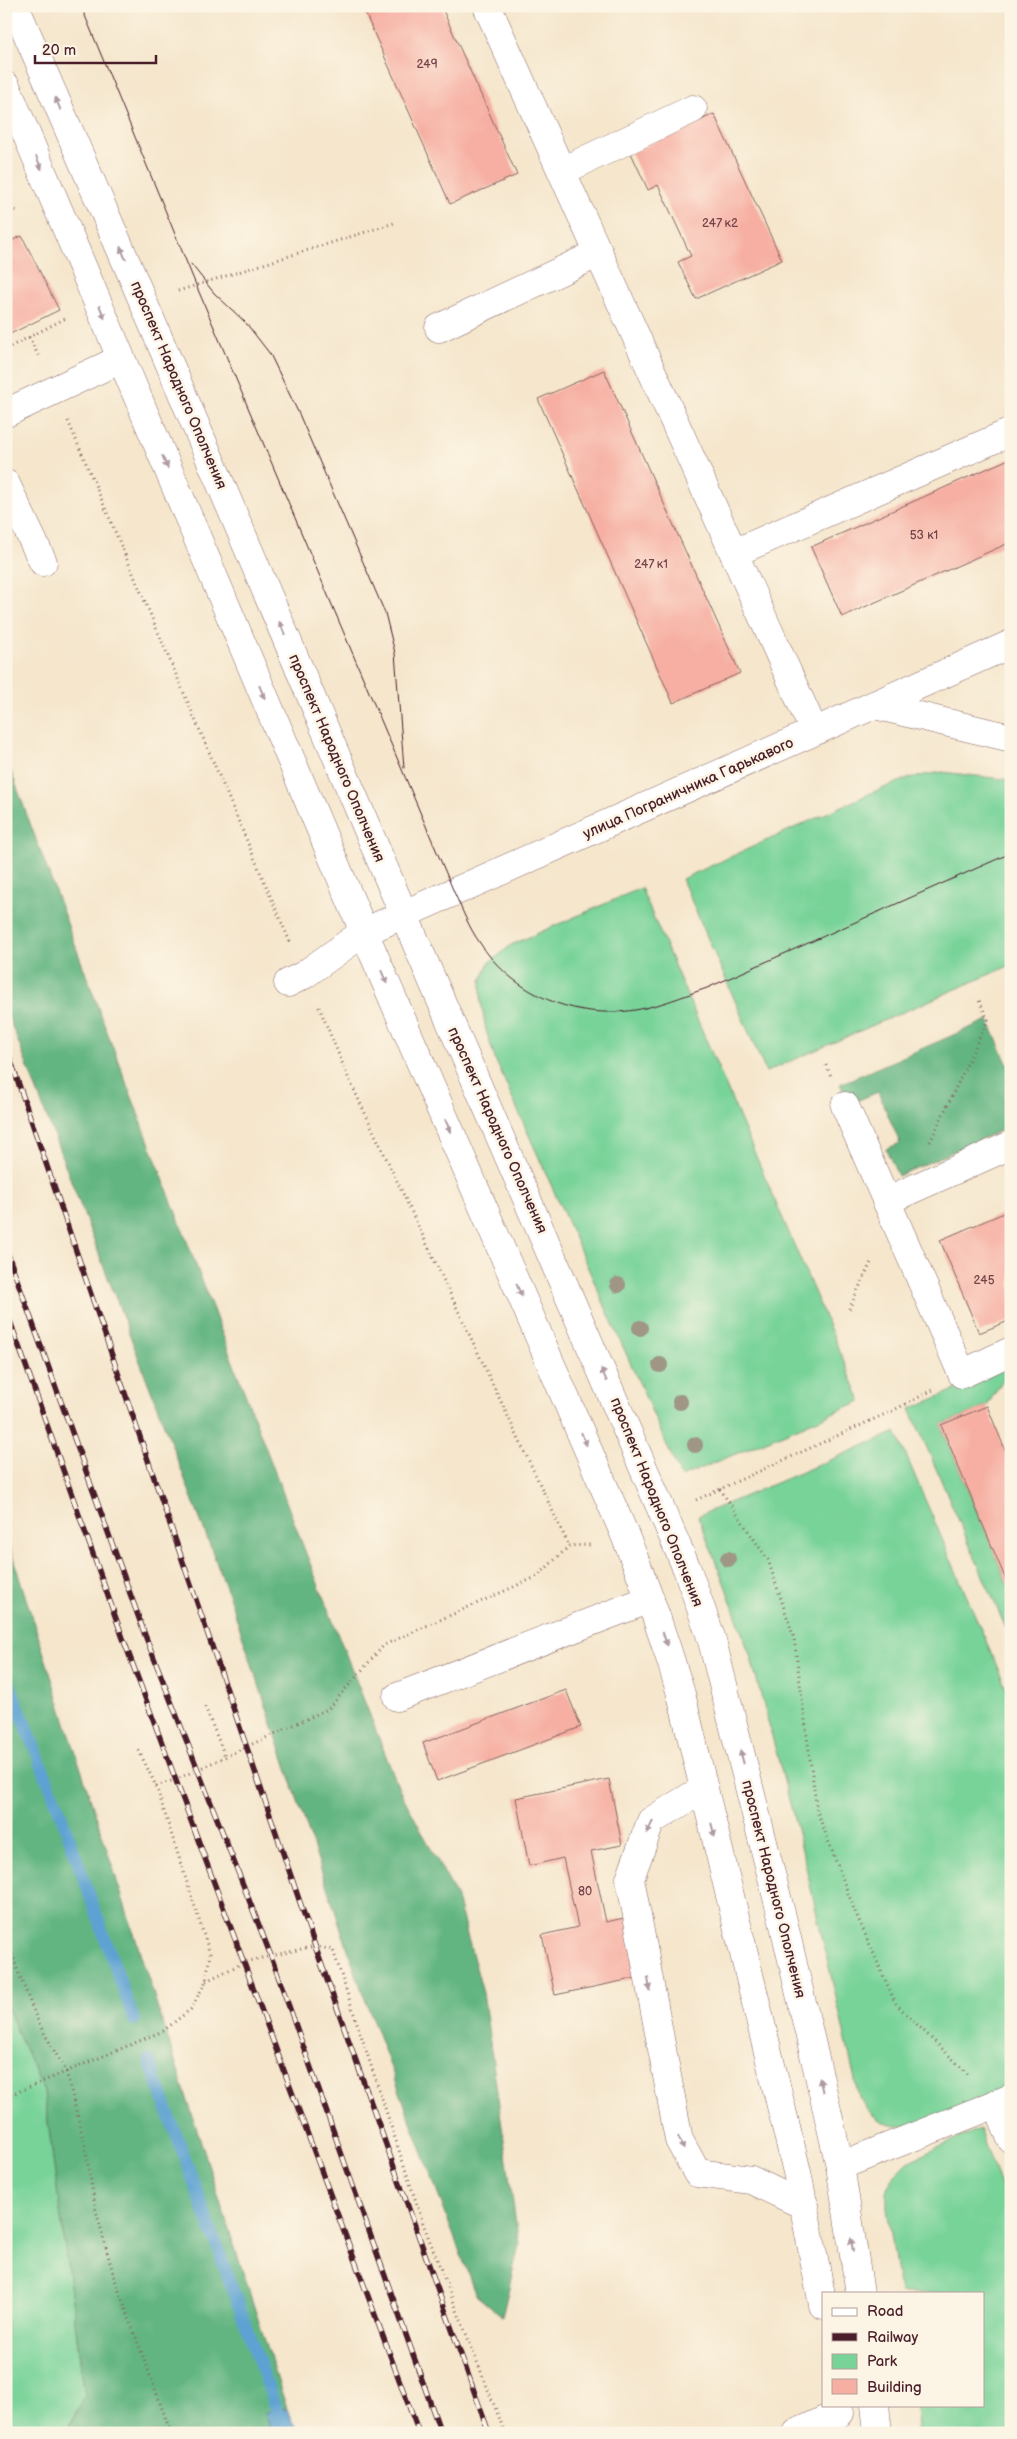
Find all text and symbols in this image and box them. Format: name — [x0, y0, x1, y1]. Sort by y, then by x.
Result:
scale bar — [35, 32, 156, 64]
text: 20 m — [42, 41, 76, 60]
house number: 249 — [416, 57, 438, 72]
one-way arrow — [53, 97, 61, 111]
one-way arrow — [35, 156, 43, 171]
house number: 247 к2 — [702, 216, 738, 231]
one-way arrow — [118, 246, 126, 260]
street label: проспект Народного Ополчения — [126, 278, 231, 492]
one-way arrow — [98, 305, 106, 320]
one-way arrow — [161, 455, 169, 469]
house number: 53 к1 — [910, 528, 938, 543]
house number: 247 к1 — [634, 557, 668, 572]
one-way arrow — [278, 620, 286, 635]
street label: проспект Народного Ополчения — [284, 651, 389, 865]
one-way arrow — [259, 685, 267, 699]
street label: улица Пограничника Гарькавого — [580, 733, 797, 844]
one-way arrow — [380, 970, 388, 984]
street label: проспект Народного Ополчения — [443, 1024, 552, 1236]
one-way arrow — [445, 1119, 453, 1133]
house number: 245 — [973, 1273, 995, 1288]
one-way arrow — [516, 1283, 524, 1297]
one-way arrow — [599, 1368, 607, 1382]
street label: проспект Народного Ополчения — [606, 1395, 707, 1610]
one-way arrow — [580, 1432, 588, 1446]
one-way arrow — [662, 1631, 669, 1646]
one-way arrow — [738, 1750, 746, 1765]
street label: проспект Народного Ополчения — [737, 1778, 810, 2000]
one-way arrow — [646, 1819, 654, 1834]
one-way arrow — [709, 1823, 717, 1838]
house number: 80 — [578, 1884, 592, 1899]
one-way arrow — [646, 1976, 654, 1992]
one-way arrow — [817, 2078, 825, 2093]
one-way arrow — [678, 2136, 686, 2150]
one-way arrow — [848, 2236, 856, 2252]
legend — [822, 2292, 984, 2406]
text: Road — [867, 2302, 903, 2321]
text: Railway — [867, 2328, 918, 2347]
text: Park — [867, 2352, 898, 2371]
text: Building — [867, 2378, 922, 2397]

